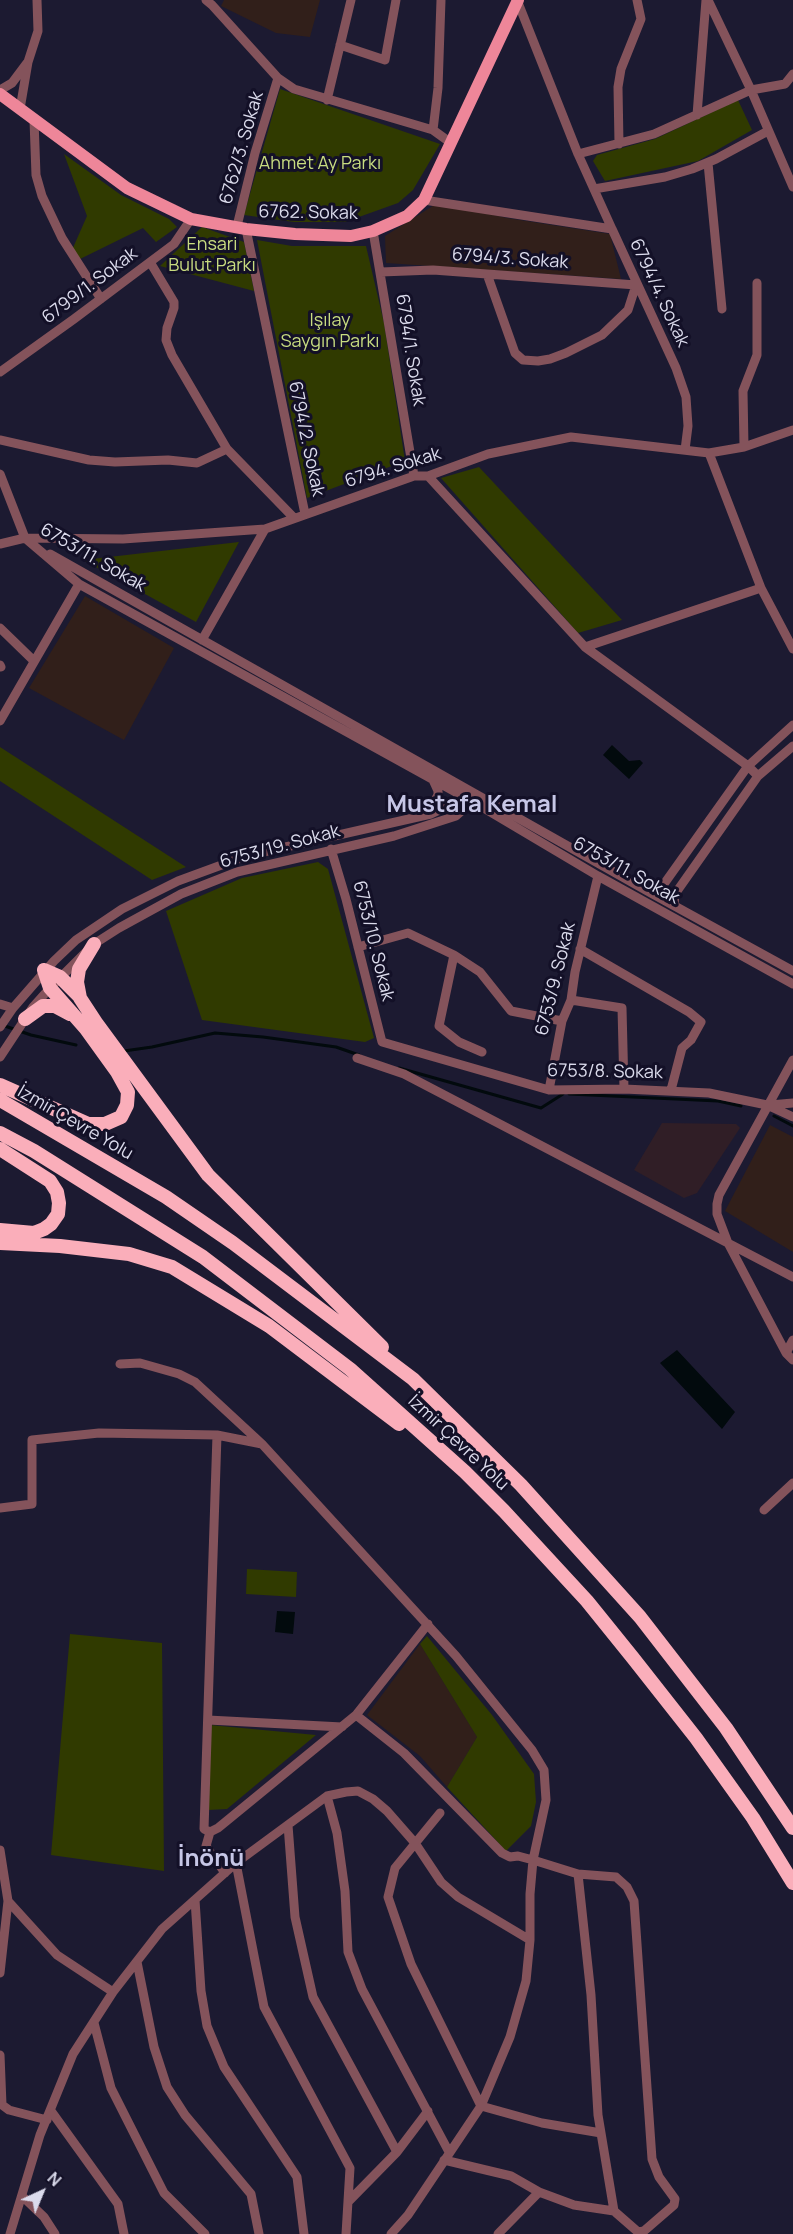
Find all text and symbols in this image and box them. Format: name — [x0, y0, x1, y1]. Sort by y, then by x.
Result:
street label: 6762/3. Sokak — [216, 89, 268, 207]
park label: Ahmet Ay Parkı — [259, 153, 381, 175]
street label: 6762. Sokak — [258, 201, 358, 225]
park label: Ensari Bulut Parkı — [168, 234, 256, 276]
street label: 6794/4. Sokak — [624, 235, 694, 351]
street label: 6799/1. Sokak — [38, 243, 142, 329]
street label: 6794/3. Sokak — [451, 244, 569, 274]
street label: 6794/1. Sokak — [390, 292, 430, 408]
park label: Işılay Saygın Parkı — [280, 310, 380, 352]
street label: 6794/2. Sokak — [283, 380, 329, 498]
street label: 6794. Sokak — [342, 443, 444, 493]
street label: 6753/11. Sokak — [36, 519, 150, 597]
district label: Mustafa Kemal — [387, 791, 557, 819]
street label: 6753/19. Sokak — [218, 821, 342, 873]
street label: 6753/11. Sokak — [569, 833, 683, 909]
street label: 6753/10. Sokak — [348, 879, 398, 1003]
street label: 6753/9. Sokak — [531, 920, 581, 1038]
street label: 6753/8. Sokak — [547, 1060, 663, 1084]
street label: İzmir Çevre Yolu — [13, 1081, 137, 1165]
street label: İzmir Çevre Yolu — [403, 1391, 513, 1495]
district label: İnönü — [178, 1845, 244, 1873]
north arrow — [12, 2162, 72, 2222]
text: N — [43, 2167, 66, 2191]

